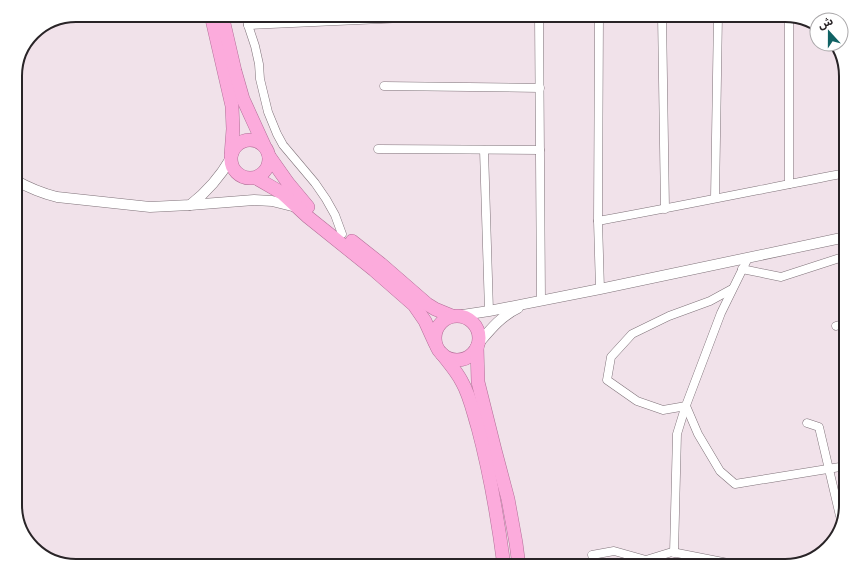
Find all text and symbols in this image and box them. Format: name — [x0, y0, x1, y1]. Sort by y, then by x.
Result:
north arrow — [809, 12, 849, 52]
text: ش — [816, 14, 835, 32]

